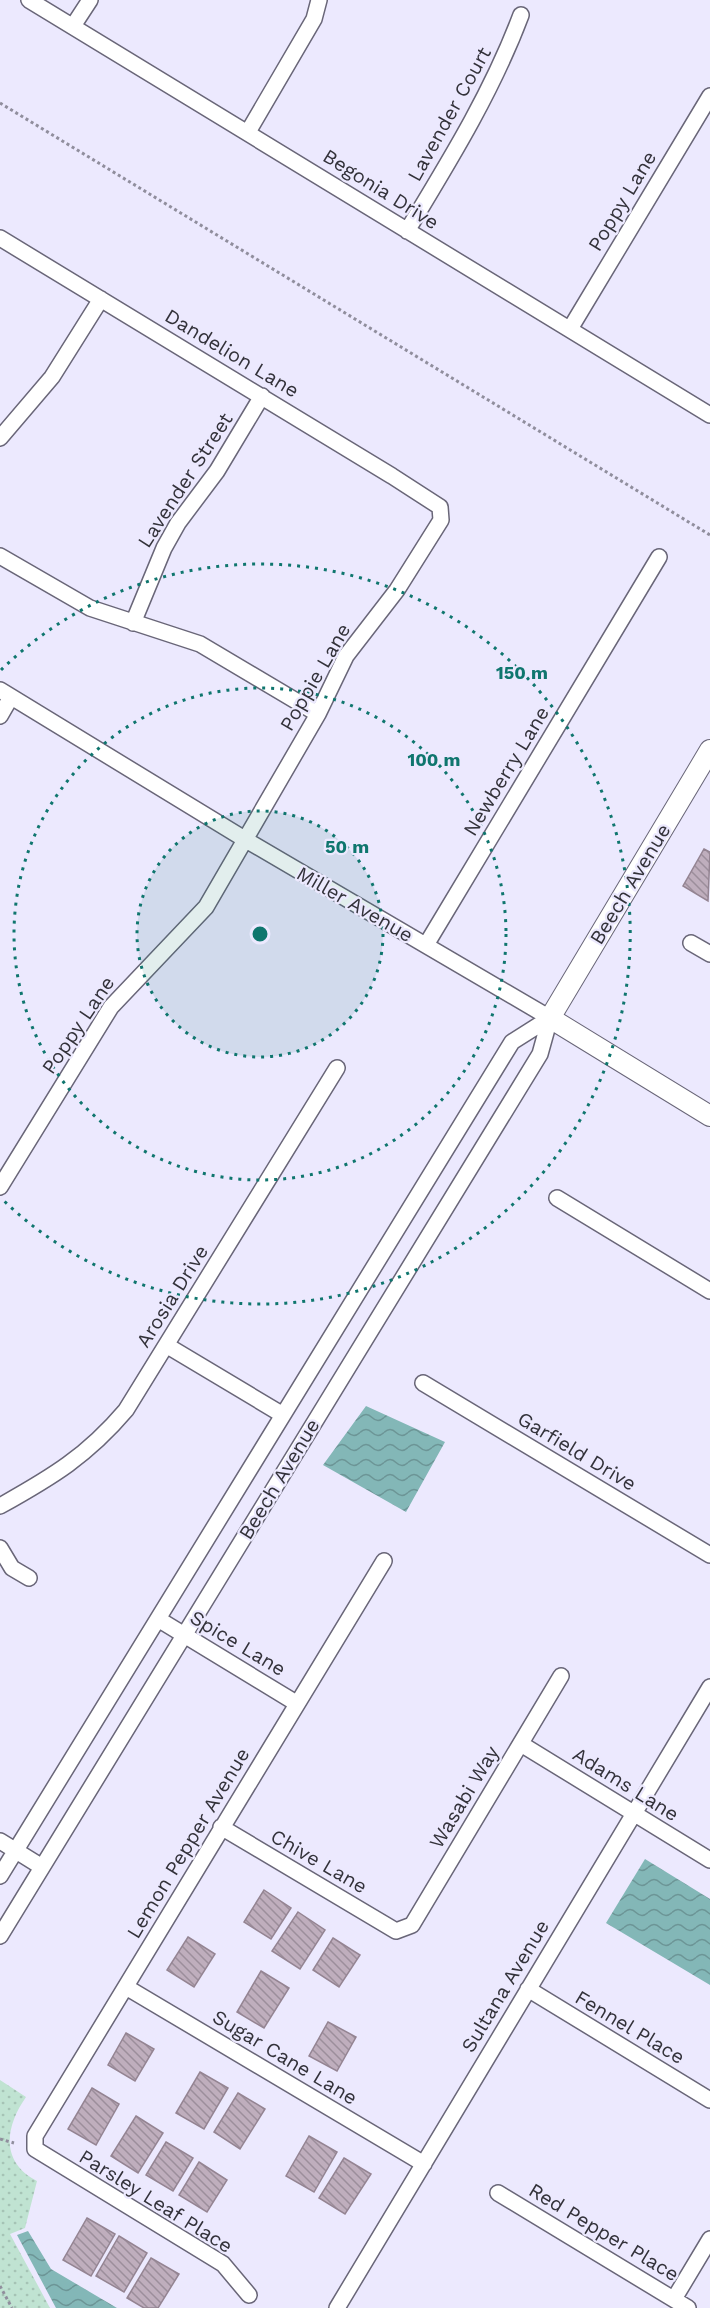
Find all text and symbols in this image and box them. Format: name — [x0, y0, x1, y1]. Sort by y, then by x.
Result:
street label: Lavender Court — [402, 42, 496, 185]
street label: Begonia Drive — [319, 144, 443, 234]
street label: Poppy Lane — [583, 147, 661, 255]
street label: Dandelion Lane — [161, 304, 303, 402]
street label: Lavender Street — [132, 408, 238, 552]
street label: Poppie Lane — [275, 619, 355, 735]
text: 150 m — [496, 662, 548, 683]
street label: Newberry Lane — [458, 702, 554, 840]
text: 100 m — [407, 749, 461, 770]
street label: Beech Avenue — [585, 819, 675, 949]
text: 50 m — [325, 836, 369, 857]
street label: Miller Avenue — [292, 861, 418, 947]
centre of rings — [250, 924, 270, 944]
street label: Poppy Lane — [37, 972, 119, 1078]
street label: Arosia Drive — [131, 1240, 213, 1352]
street label: Garfield Drive — [513, 1406, 641, 1496]
street label: Beech Avenue — [234, 1414, 324, 1544]
street label: Spice Lane — [186, 1605, 290, 1681]
street label: Wasabi Way — [424, 1741, 504, 1853]
street label: Adams Lane — [569, 1742, 683, 1826]
street label: Lemon Pepper Avenue — [122, 1743, 254, 1943]
street label: Chive Lane — [266, 1824, 372, 1898]
street label: Sultana Avenue — [456, 1915, 554, 2057]
street label: Fennel Place — [571, 1985, 689, 2069]
street label: Sugar Cane Lane — [208, 2004, 362, 2110]
street label: Parsley Leaf Place — [75, 2144, 237, 2258]
street label: Red Pepper Place — [525, 2178, 683, 2286]

